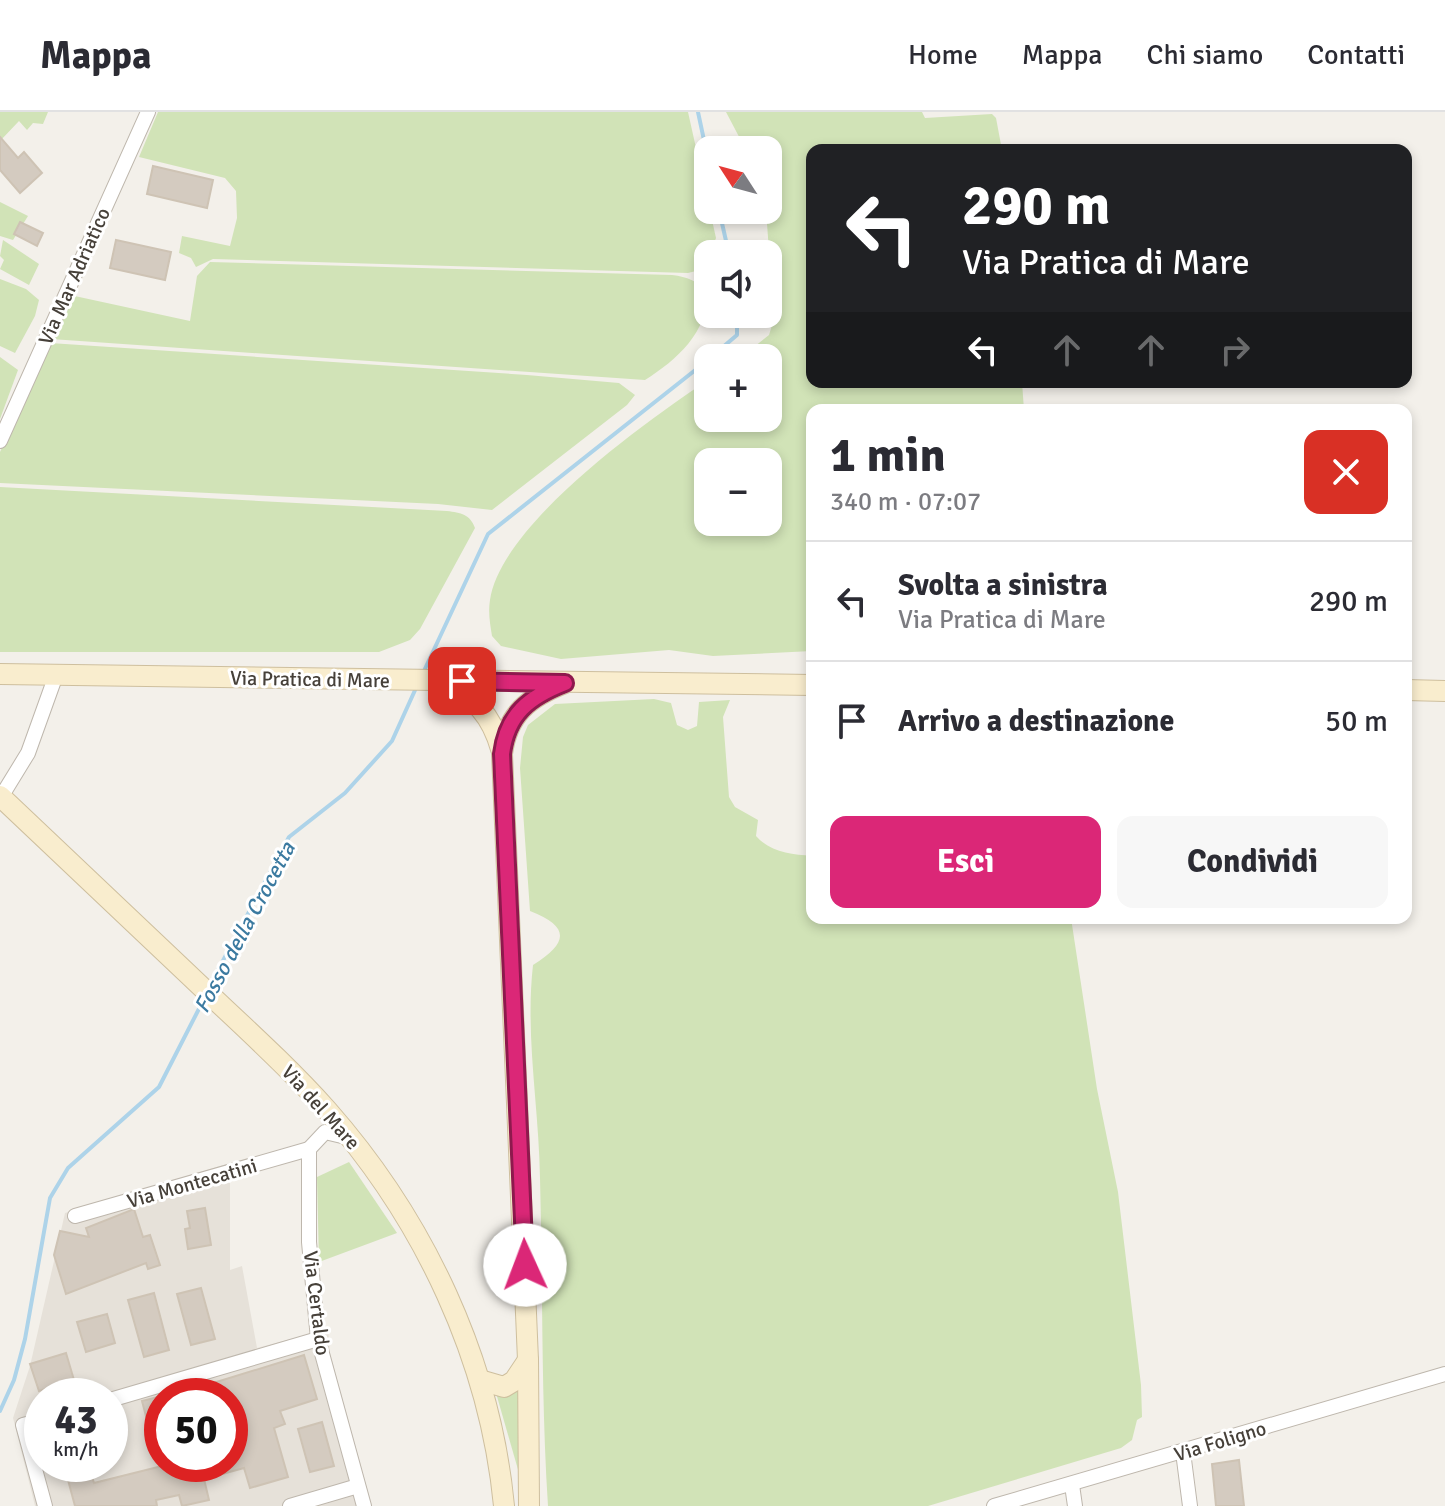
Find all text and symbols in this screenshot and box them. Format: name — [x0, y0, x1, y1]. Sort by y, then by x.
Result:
text: Mappa — [40, 32, 152, 79]
text: Home — [908, 38, 978, 72]
text: Mappa — [1022, 38, 1103, 72]
text: Chi siamo — [1147, 38, 1263, 72]
text: Contatti — [1307, 38, 1405, 72]
north arrow — [694, 136, 782, 224]
map controls — [694, 136, 782, 536]
text: 290 m — [962, 171, 1110, 240]
icon: left — [830, 176, 934, 280]
street label: Via Mar Adriatico — [33, 204, 116, 349]
button: sound — [694, 240, 782, 328]
text: Via Pratica di Mare — [962, 240, 1250, 285]
icon: left — [961, 328, 1005, 372]
icon: ahead — [1045, 328, 1089, 372]
icon: ahead — [1129, 328, 1173, 372]
icon: right — [1213, 328, 1257, 372]
button: + — [694, 344, 782, 432]
text: 1 min — [830, 426, 946, 485]
button: close — [1304, 430, 1388, 514]
button: − — [694, 448, 782, 536]
text: 340 m · 07:07 — [830, 486, 981, 518]
text: Svolta a sinistra — [898, 567, 1108, 604]
icon: left — [830, 579, 874, 623]
text: 290 m — [1309, 583, 1388, 620]
text: Via Pratica di Mare — [898, 604, 1106, 636]
pin — [428, 647, 496, 715]
icon: arrive — [440, 659, 484, 703]
street label: Via Pratica di Mare — [230, 666, 390, 693]
icon: arrive — [830, 699, 874, 743]
text: Arrivo a destinazione — [898, 703, 1174, 740]
text: 50 m — [1325, 703, 1388, 740]
button: Esci — [830, 816, 1101, 908]
button: Condividi — [1117, 816, 1388, 908]
water label: Fosso della Crocetta — [188, 837, 301, 1017]
street label: Via del Mare — [276, 1060, 365, 1155]
street label: Via Montecatini — [124, 1153, 260, 1214]
position arrow — [483, 1223, 567, 1307]
street label: Via Certaldo — [298, 1249, 335, 1357]
speed limit sign: 50 — [144, 1378, 248, 1482]
text: 43 — [54, 1395, 98, 1445]
street label: Via Foligno — [1171, 1416, 1269, 1467]
text: km/h — [53, 1437, 99, 1462]

